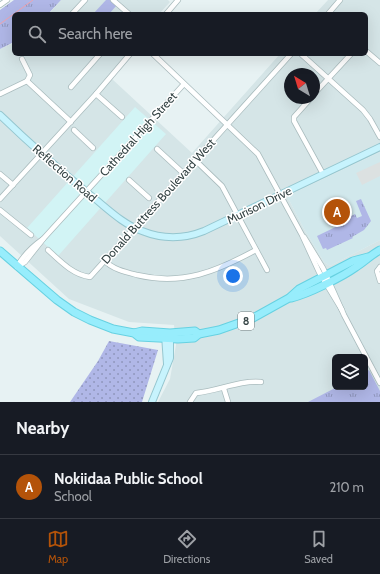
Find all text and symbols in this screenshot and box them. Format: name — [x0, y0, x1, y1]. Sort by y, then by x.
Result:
search box — [12, 12, 368, 56]
icon: search — [26, 23, 48, 45]
text: Search here — [58, 25, 133, 43]
north arrow — [284, 68, 320, 104]
street label: Cathedral High Street — [96, 89, 180, 179]
street label: Donald Buttress Boulevard West — [98, 135, 218, 267]
street label: Reflection Road — [30, 141, 100, 205]
street label: Murison Drive — [224, 183, 294, 227]
pin: A — [324, 197, 350, 227]
your location — [223, 266, 243, 286]
road number: 8 — [238, 312, 254, 330]
map controls — [332, 354, 368, 390]
button: layers — [332, 354, 368, 390]
text: Nearby — [16, 418, 69, 438]
text: Nokiidaa Public School — [54, 470, 203, 488]
text: A — [25, 479, 33, 495]
text: 210 m — [330, 479, 364, 495]
text: School — [54, 488, 92, 504]
tab: Map — [47, 528, 69, 566]
tab: Directions — [163, 528, 210, 566]
tab: Saved — [304, 528, 333, 566]

